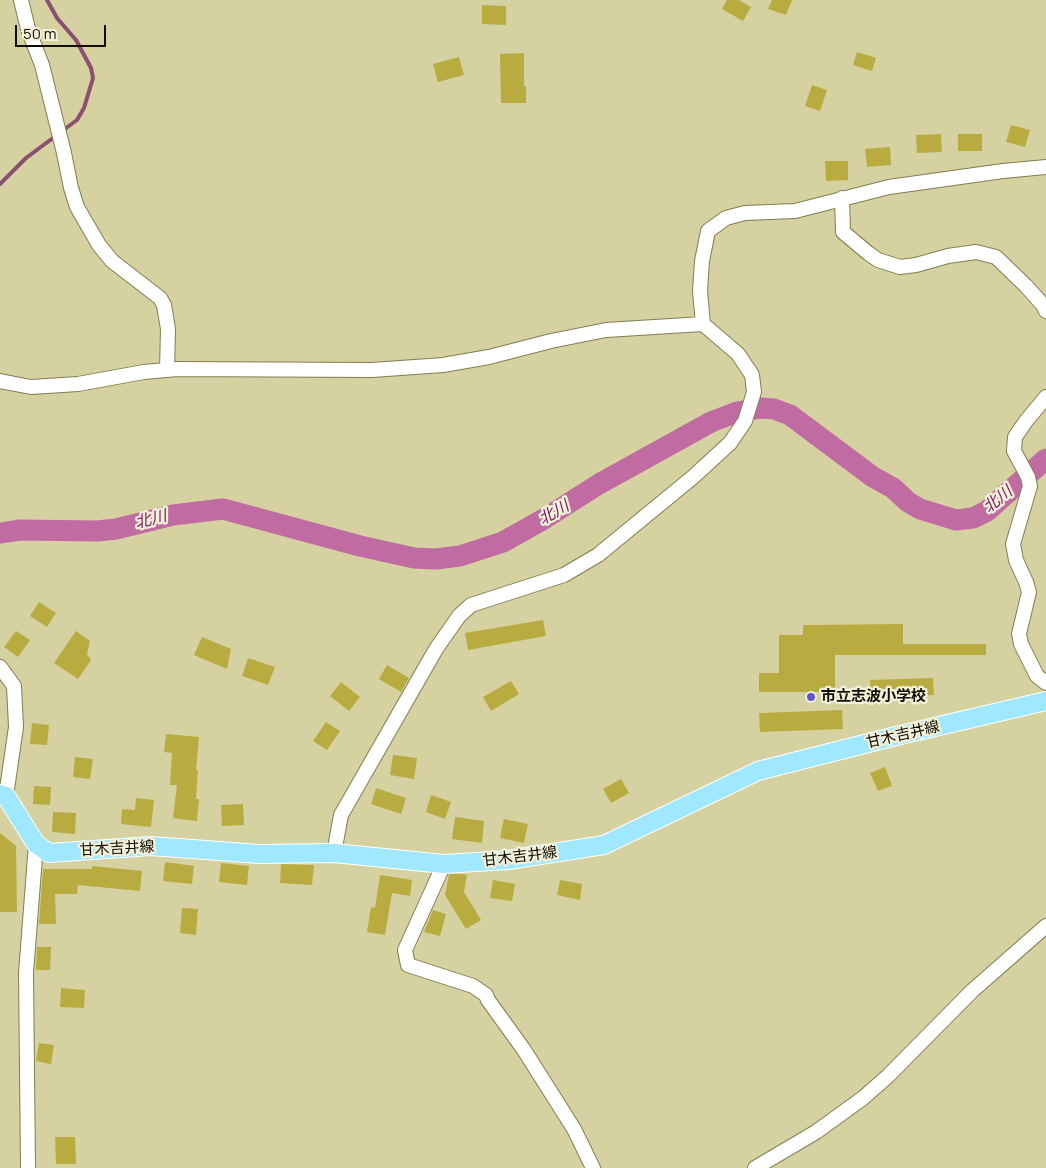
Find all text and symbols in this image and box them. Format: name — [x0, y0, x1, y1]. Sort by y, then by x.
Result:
scale bar — [18, 15, 109, 47]
text: 50 m — [23, 23, 57, 44]
water label: 北川 — [980, 482, 1016, 518]
water label: 北川 — [535, 497, 573, 529]
water label: 北川 — [133, 507, 169, 533]
place label: 市立志波小学校 — [821, 688, 926, 706]
marker: 市立志波小学校 — [805, 691, 817, 703]
street label: 甘木吉井線 — [864, 718, 942, 752]
street label: 甘木吉井線 — [79, 838, 155, 860]
street label: 甘木吉井線 — [482, 843, 558, 871]

